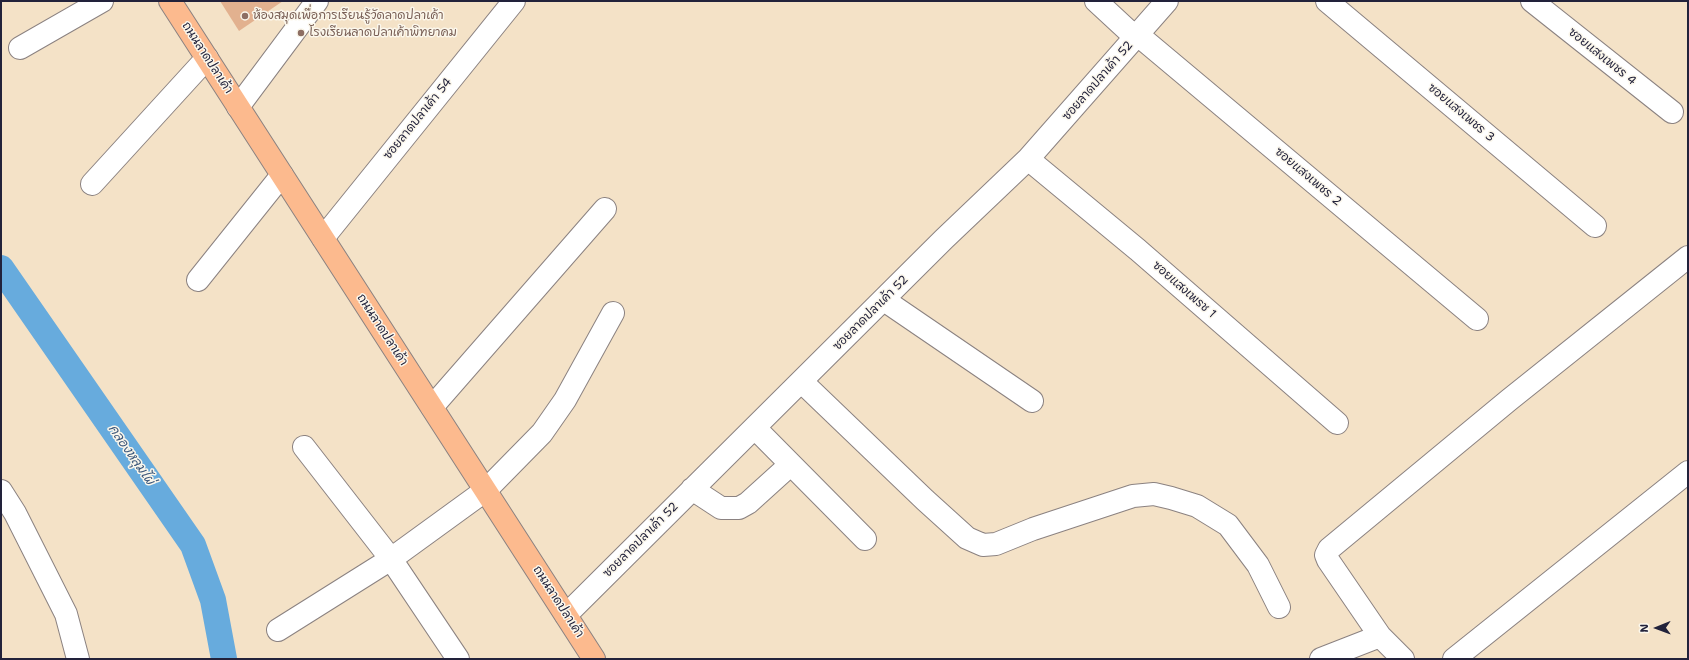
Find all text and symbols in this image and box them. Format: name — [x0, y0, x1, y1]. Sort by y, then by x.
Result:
place label: ห้องสมุดเพื่อการเรียนรู้วัดลาดปลาเค้า — [253, 9, 444, 23]
marker: ห้องสมุดเพื่อการเรียนรู้วัดลาดปลาเค้า — [240, 11, 250, 21]
street label: ถนนลาดปลาเค้า — [178, 19, 236, 97]
street label: ซอยแสงเพชร 4 — [1565, 25, 1639, 89]
place label: โรงเรียนลาดปลาเค้าพิทยาคม — [309, 26, 457, 40]
marker: โรงเรียนลาดปลาเค้าพิทยาคม — [296, 28, 306, 38]
street label: ซอยลาดปลาเค้า 52 — [1060, 38, 1136, 124]
street label: ซอยลาดปลาเค้า 54 — [381, 75, 455, 163]
street label: ซอยแสงเพชร 3 — [1425, 81, 1497, 145]
street label: ซอยแสงเพชร 2 — [1272, 145, 1344, 209]
street label: ซอยแสงเพรช 1 — [1149, 259, 1219, 321]
street label: ซอยลาดปลาเค้า 52 — [830, 272, 912, 354]
street label: ถนนลาดปลาเค้า — [353, 291, 411, 369]
water label: คลองหลุมไผ่ — [105, 422, 157, 488]
street label: ซอยลาดปลาเค้า 52 — [600, 499, 682, 581]
street label: ถนนลาดปลาเค้า — [529, 563, 587, 641]
north arrow — [1637, 608, 1677, 648]
text: N — [1637, 624, 1652, 633]

